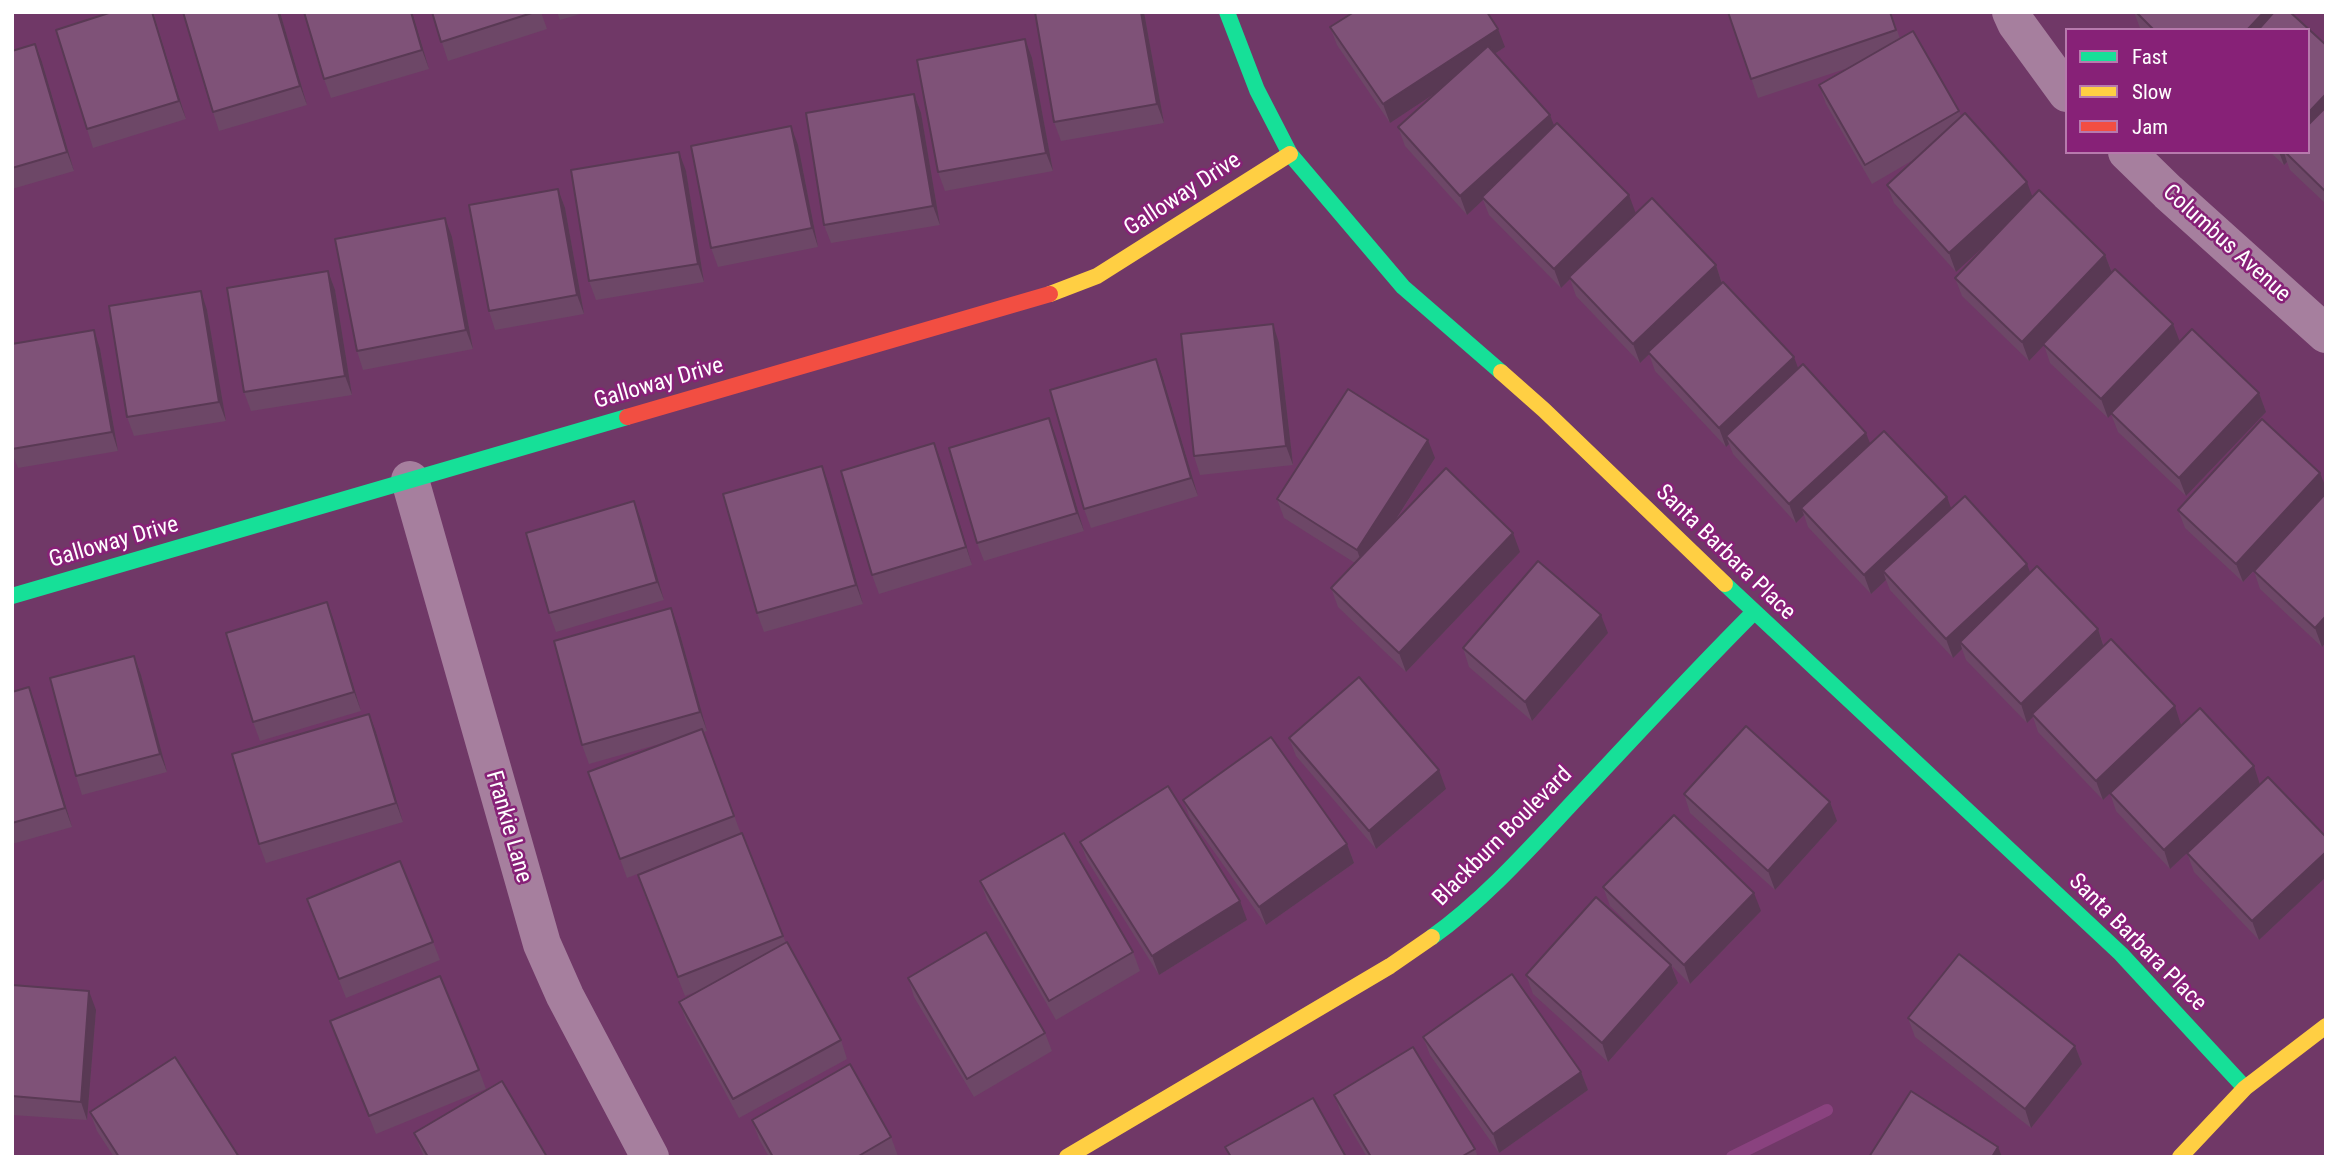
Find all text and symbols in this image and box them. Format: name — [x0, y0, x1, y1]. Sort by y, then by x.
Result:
legend — [2065, 28, 2310, 154]
text: Fast — [2132, 45, 2168, 69]
text: Slow — [2132, 80, 2172, 104]
text: Jam — [2132, 115, 2168, 139]
street label: Galloway Drive — [1120, 147, 1246, 243]
street label: Columbus Avenue — [2156, 179, 2296, 309]
street label: Galloway Drive — [591, 352, 727, 416]
street label: Santa Barbara Place — [1649, 479, 1801, 627]
street label: Galloway Drive — [46, 511, 182, 575]
street label: Blackburn Boulevard — [1428, 762, 1578, 912]
street label: Frankie Lane — [479, 768, 537, 886]
street label: Santa Barbara Place — [2062, 868, 2212, 1018]

